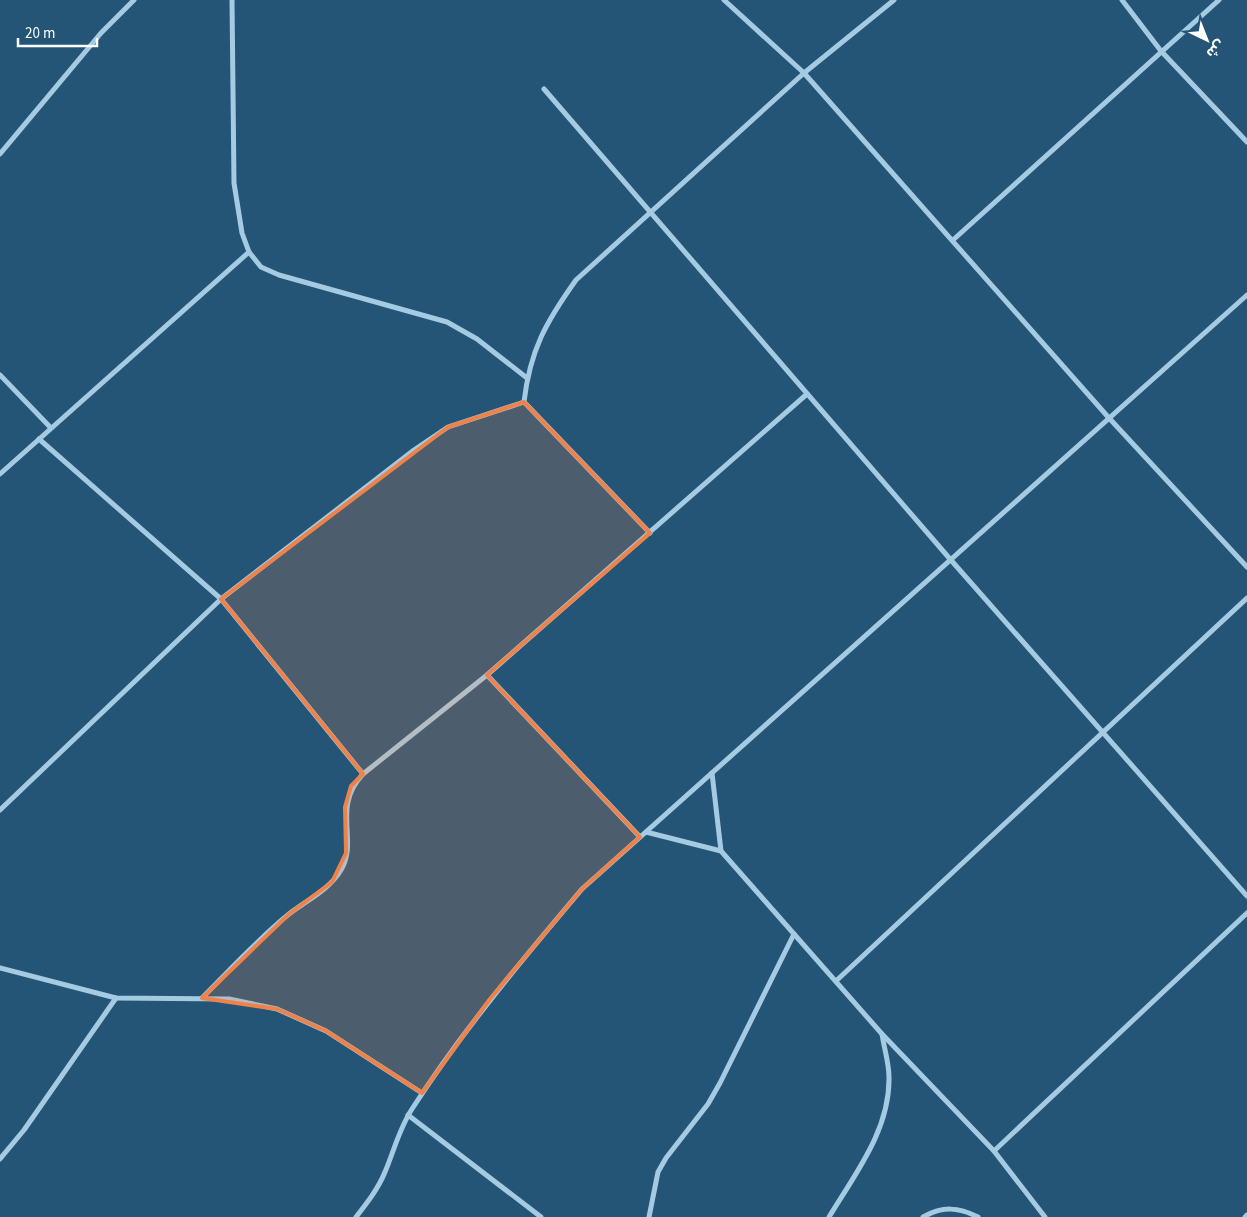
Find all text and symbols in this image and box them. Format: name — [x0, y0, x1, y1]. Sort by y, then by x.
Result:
scale bar — [18, 15, 96, 47]
north arrow — [1182, 15, 1232, 65]
text: 20 m — [25, 23, 55, 44]
text: ش — [1201, 35, 1229, 63]

